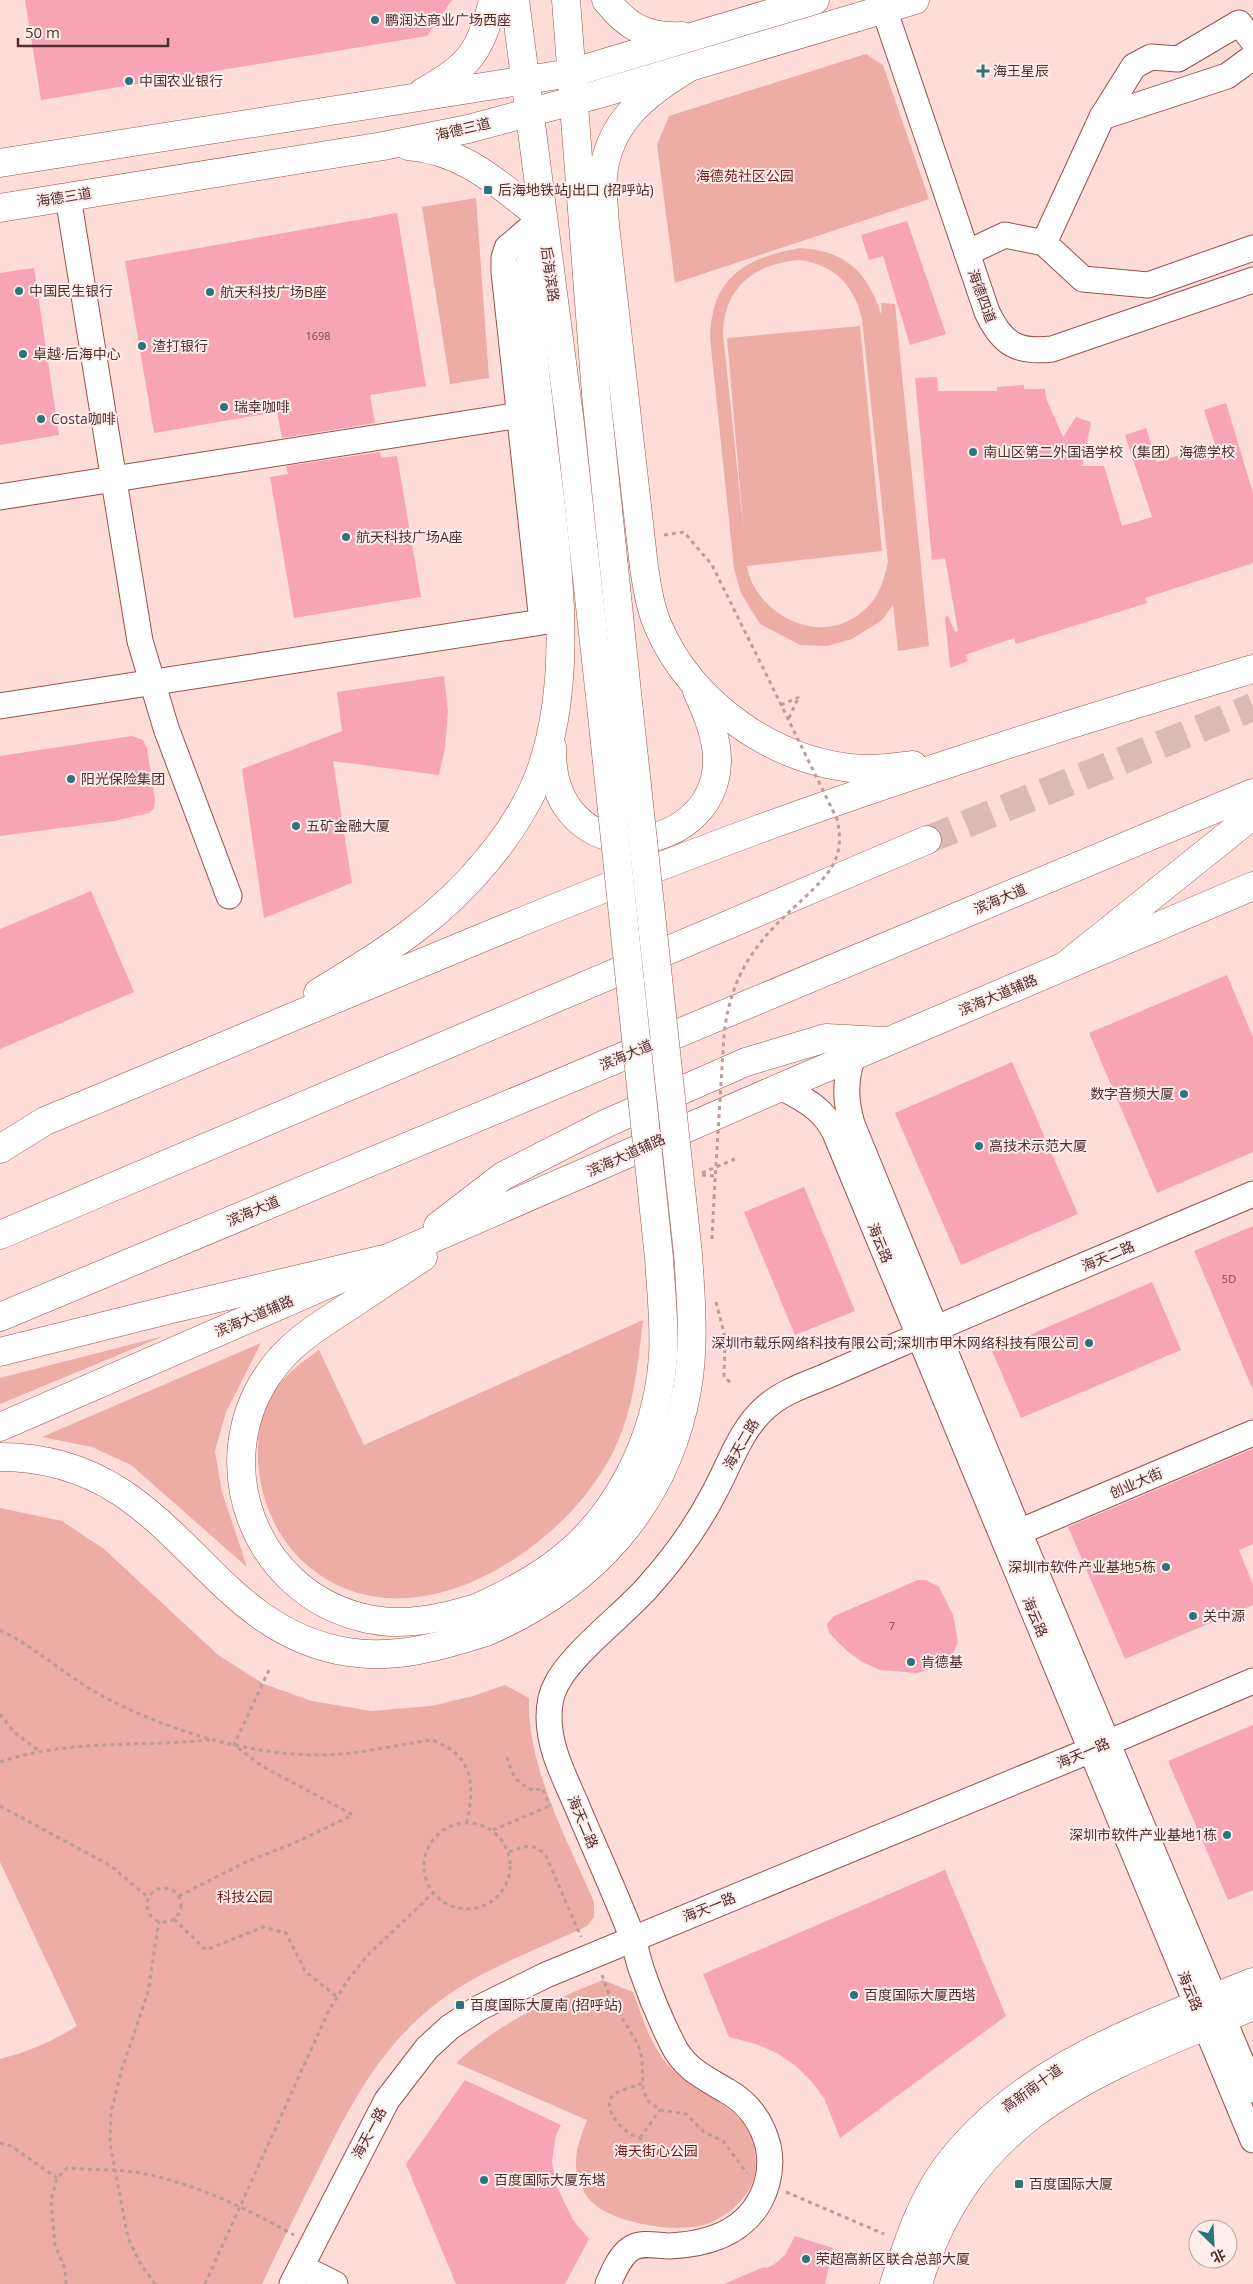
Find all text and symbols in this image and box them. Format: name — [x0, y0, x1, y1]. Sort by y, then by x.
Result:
place label: 鹏润达商业广场西座 — [385, 10, 511, 29]
marker: 鹏润达商业广场西座 — [369, 14, 381, 26]
scale bar — [18, 15, 168, 47]
text: 50 m — [25, 22, 60, 42]
place label: 海王星辰 — [993, 61, 1049, 80]
marker: 海王星辰 — [977, 65, 989, 77]
place label: 中国农业银行 — [139, 71, 223, 90]
marker: 中国农业银行 — [123, 75, 135, 87]
street label: 海德三道 — [433, 113, 492, 144]
park label: 海德苑社区公园 — [696, 166, 794, 185]
place label: 后海地铁站J出口 (招呼站) — [498, 180, 654, 199]
street label: 海德三道 — [35, 183, 93, 210]
marker: 后海地铁站J出口 (招呼站) — [482, 184, 494, 196]
street label: 后海滨路 — [537, 245, 564, 303]
street label: 海德四道 — [964, 266, 1001, 325]
place label: 中国民生银行 — [29, 281, 113, 300]
place label: 航天科技广场B座 — [220, 282, 327, 301]
marker: 中国民生银行 — [13, 285, 25, 297]
marker: 航天科技广场B座 — [204, 286, 216, 298]
house number: 1698 — [305, 328, 331, 343]
place label: 渣打银行 — [152, 336, 208, 355]
marker: 渣打银行 — [136, 340, 148, 352]
place label: 卓越·后海中心 — [33, 344, 121, 363]
marker: 卓越·后海中心 — [17, 348, 29, 360]
place label: 瑞幸咖啡 — [234, 397, 290, 416]
marker: 瑞幸咖啡 — [218, 401, 230, 413]
place label: Costa咖啡 — [51, 409, 116, 428]
marker: Costa咖啡 — [35, 413, 47, 425]
place label: 南山区第二外国语学校（集团）海德学校 — [983, 442, 1235, 461]
marker: 南山区第二外国语学校（集团）海德学校 — [967, 446, 979, 458]
place label: 航天科技广场A座 — [356, 527, 463, 546]
marker: 航天科技广场A座 — [340, 531, 352, 543]
place label: 阳光保险集团 — [81, 769, 165, 788]
marker: 阳光保险集团 — [65, 773, 77, 785]
place label: 五矿金融大厦 — [306, 816, 390, 835]
marker: 五矿金融大厦 — [290, 820, 302, 832]
street label: 滨海大道 — [970, 879, 1029, 918]
street label: 滨海大道辅路 — [955, 969, 1040, 1020]
street label: 滨海大道 — [596, 1035, 655, 1074]
place label: 数字音频大厦 — [1090, 1084, 1174, 1103]
marker: 数字音频大厦 — [1178, 1088, 1190, 1100]
street label: 滨海大道辅路 — [584, 1129, 668, 1180]
place label: 高技术示范大厦 — [989, 1136, 1087, 1155]
marker: 高技术示范大厦 — [973, 1140, 985, 1152]
street label: 滨海大道 — [223, 1191, 282, 1230]
street label: 海云路 — [864, 1220, 897, 1266]
street label: 海天二路 — [1078, 1236, 1137, 1275]
house number: 5D — [1222, 1271, 1236, 1286]
street label: 滨海大道辅路 — [211, 1290, 296, 1341]
place label: 深圳市载乐网络科技有限公司;深圳市甲木网络科技有限公司 — [711, 1333, 1079, 1352]
marker: 深圳市载乐网络科技有限公司;深圳市甲木网络科技有限公司 — [1083, 1337, 1095, 1349]
street label: 海天二路 — [718, 1415, 763, 1473]
street label: 创业大街 — [1106, 1463, 1165, 1502]
place label: 深圳市软件产业基地5栋 — [1008, 1557, 1156, 1576]
marker: 深圳市软件产业基地5栋 — [1160, 1561, 1172, 1573]
street label: 海云路 — [1019, 1594, 1052, 1640]
place label: 关中源 — [1203, 1606, 1245, 1625]
marker: 关中源 — [1187, 1610, 1199, 1622]
house number: 7 — [889, 1618, 895, 1633]
place label: 肯德基 — [921, 1652, 963, 1671]
marker: 肯德基 — [905, 1656, 917, 1668]
street label: 海天一路 — [1053, 1733, 1112, 1772]
street label: 海天二路 — [564, 1792, 603, 1851]
place label: 深圳市软件产业基地1栋 — [1069, 1825, 1217, 1844]
marker: 深圳市软件产业基地1栋 — [1221, 1829, 1233, 1841]
park label: 科技公园 — [217, 1887, 273, 1906]
street label: 海天一路 — [679, 1887, 738, 1926]
street label: 海云路 — [1174, 1968, 1207, 2014]
place label: 百度国际大厦西塔 — [864, 1985, 976, 2004]
marker: 百度国际大厦西塔 — [848, 1989, 860, 2001]
place label: 百度国际大厦南 (招呼站) — [470, 1995, 622, 2014]
marker: 百度国际大厦南 (招呼站) — [454, 1999, 466, 2011]
street label: 高新南十道 — [998, 2059, 1066, 2116]
street label: 海天一路 — [347, 2104, 390, 2162]
park label: 海天街心公园 — [614, 2141, 698, 2160]
place label: 百度国际大厦东塔 — [494, 2170, 606, 2189]
marker: 百度国际大厦东塔 — [478, 2174, 490, 2186]
place label: 百度国际大厦 — [1029, 2174, 1113, 2193]
marker: 百度国际大厦 — [1013, 2178, 1025, 2190]
north arrow — [1188, 2219, 1238, 2269]
text: 北 — [1208, 2245, 1229, 2268]
place label: 荣超高新区联合总部大厦 — [816, 2249, 970, 2268]
marker: 荣超高新区联合总部大厦 — [800, 2253, 812, 2265]

